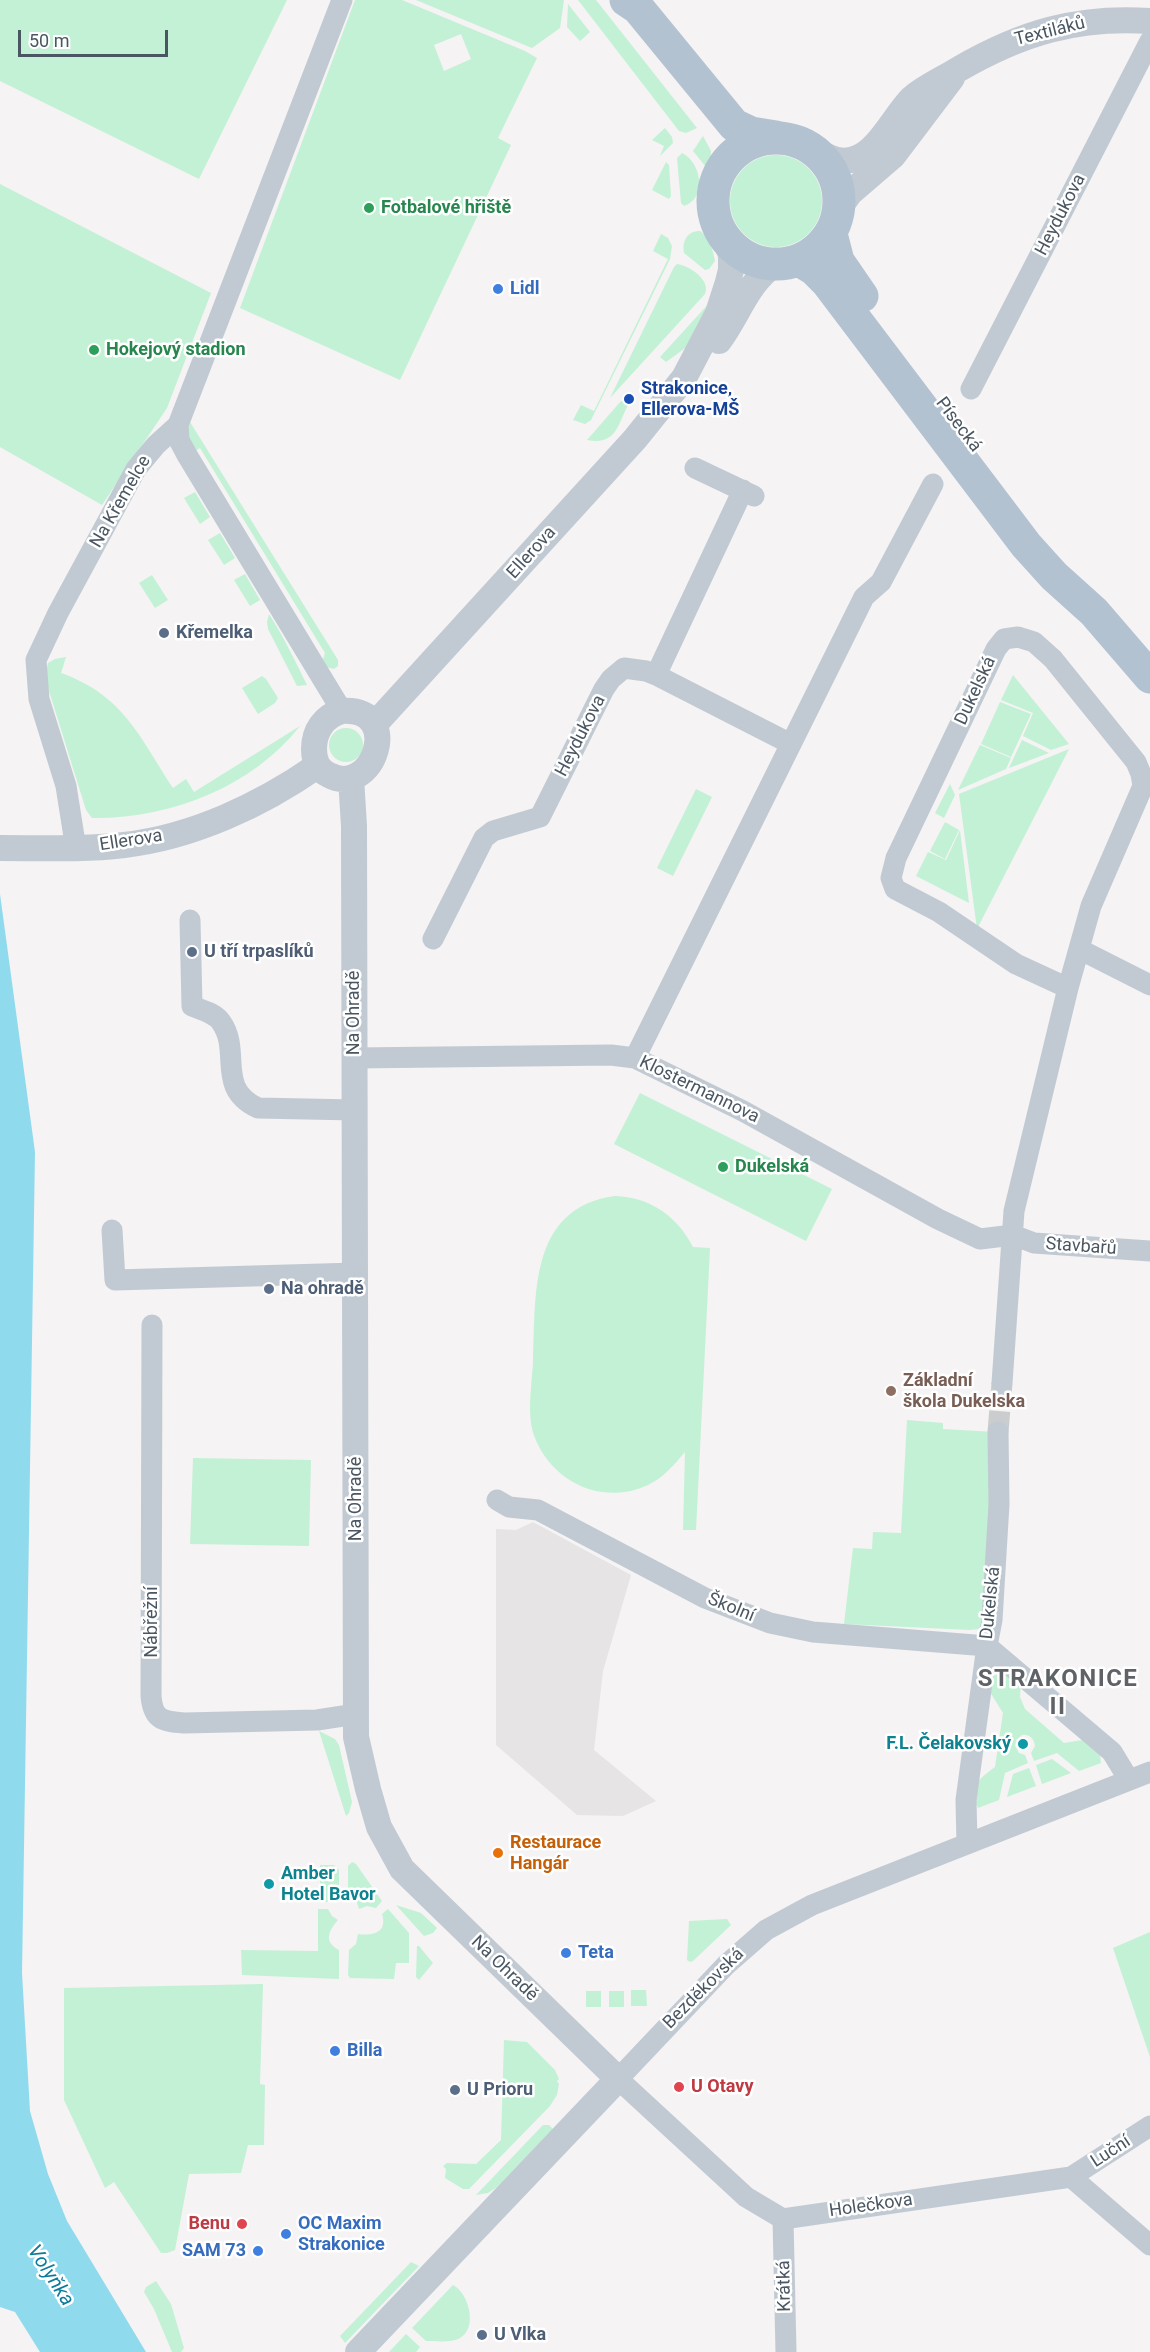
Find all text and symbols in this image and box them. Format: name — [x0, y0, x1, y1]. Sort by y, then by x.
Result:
street label: Textiláků — [1013, 13, 1087, 51]
scale bar — [21, 18, 171, 56]
text: 50 m — [29, 30, 69, 51]
street label: Heydukova — [1031, 171, 1091, 259]
place label: Fotbalové hřiště — [381, 197, 511, 219]
marker: Fotbalové hřiště — [362, 201, 376, 215]
place label: Lidl — [510, 278, 539, 300]
marker: Lidl — [491, 282, 505, 296]
place label: Hokejový stadion — [106, 339, 246, 361]
marker: Hokejový stadion — [87, 343, 101, 357]
place label: Strakonice, Ellerova-MŠ — [641, 378, 739, 420]
marker: Strakonice, Ellerova-MŠ — [622, 392, 636, 406]
street label: Písecká — [930, 393, 986, 457]
street label: Na Křemelce — [86, 452, 156, 552]
street label: Ellerova — [503, 522, 561, 584]
place label: Křemelka — [176, 622, 253, 644]
marker: Křemelka — [157, 626, 171, 640]
street label: Dukelská — [951, 653, 1001, 729]
street label: Heydukova — [551, 692, 611, 780]
street label: Ellerova — [98, 825, 164, 857]
place label: U tří trpaslíků — [204, 941, 313, 963]
marker: U tří trpaslíků — [185, 945, 199, 959]
street label: Na Ohradě — [343, 971, 365, 1055]
street label: Klostermannova — [636, 1052, 762, 1128]
place label: Dukelská — [735, 1156, 809, 1178]
marker: Dukelská — [716, 1160, 730, 1174]
street label: Stavbařů — [1045, 1234, 1117, 1260]
place label: Na ohradě — [281, 1278, 364, 1300]
marker: Na ohradě — [262, 1282, 276, 1296]
place label: Základní škola Dukelska — [903, 1370, 1025, 1412]
marker: Základní škola Dukelska — [884, 1384, 898, 1398]
street label: Na Ohradě — [345, 1457, 367, 1541]
street label: Dukelská — [976, 1566, 1006, 1640]
street label: Nábřežní — [141, 1586, 163, 1658]
street label: Školní — [704, 1589, 758, 1627]
district label: STRAKONICE II — [978, 1666, 1138, 1722]
place label: F.L. Čelakovský — [886, 1733, 1011, 1755]
marker: F.L. Čelakovský — [1016, 1737, 1030, 1751]
place label: Restaurace Hangár — [510, 1832, 601, 1874]
marker: Restaurace Hangár — [491, 1846, 505, 1860]
place label: Amber Hotel Bavor — [281, 1863, 376, 1906]
marker: Amber Hotel Bavor — [262, 1877, 276, 1891]
street label: Na Ohradě — [466, 1932, 542, 2006]
place label: Teta — [578, 1942, 614, 1964]
street label: Bezděkovská — [659, 1944, 749, 2034]
marker: Teta — [559, 1946, 573, 1960]
place label: Billa — [347, 2040, 382, 2062]
marker: Billa — [328, 2044, 342, 2058]
place label: U Otavy — [691, 2076, 754, 2098]
place label: U Prioru — [467, 2079, 533, 2101]
marker: U Otavy — [672, 2080, 686, 2094]
marker: U Prioru — [448, 2083, 462, 2097]
street label: Luční — [1087, 2131, 1135, 2173]
street label: Holečkova — [828, 2189, 914, 2223]
place label: Benu — [189, 2213, 230, 2235]
place label: OC Maxim Strakonice — [298, 2213, 385, 2256]
marker: Benu — [235, 2217, 249, 2231]
marker: OC Maxim Strakonice — [279, 2227, 293, 2241]
place label: SAM 73 — [182, 2240, 246, 2262]
water label: Volyňka — [21, 2241, 79, 2311]
marker: SAM 73 — [251, 2244, 265, 2258]
street label: Krátká — [774, 2260, 796, 2312]
place label: U Vlka — [494, 2324, 546, 2346]
marker: U Vlka — [475, 2328, 489, 2342]

